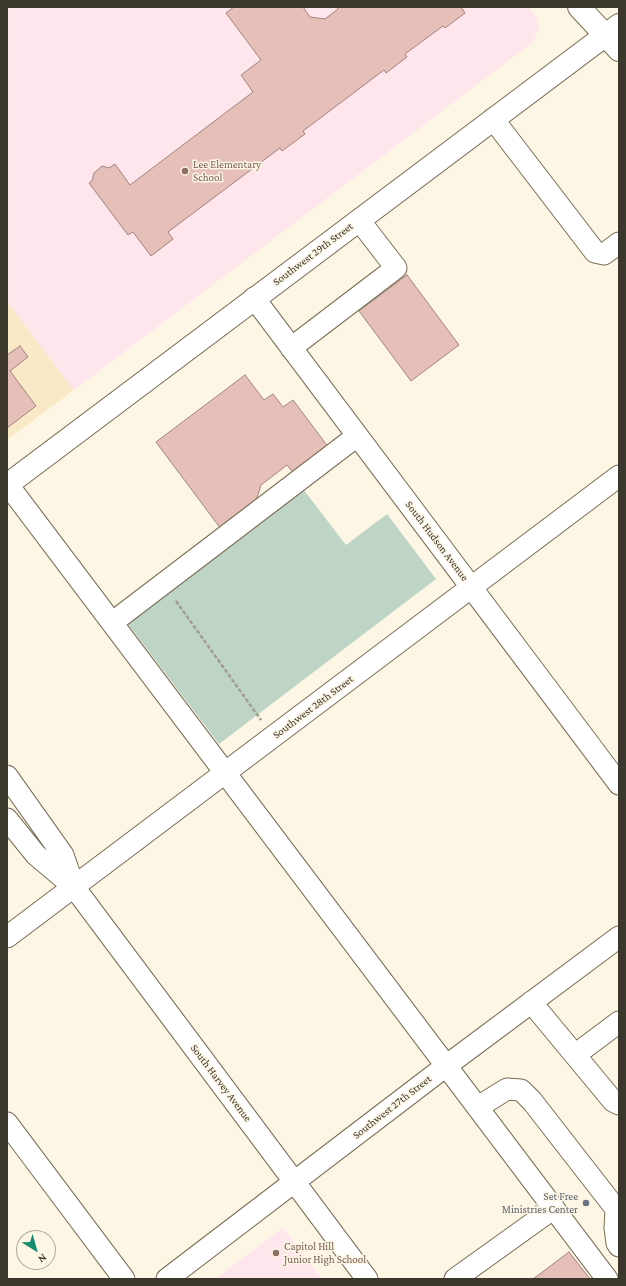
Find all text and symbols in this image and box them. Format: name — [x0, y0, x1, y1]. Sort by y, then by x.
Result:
place label: Lee Elementary School — [193, 158, 261, 184]
marker: Lee Elementary School — [180, 166, 190, 176]
street label: Southwest 29th Street — [270, 220, 356, 288]
street label: South Hudson Avenue — [403, 498, 471, 584]
street label: Southwest 28th Street — [270, 672, 356, 742]
street label: South Harvey Avenue — [188, 1042, 254, 1124]
street label: Southwest 27th Street — [350, 1072, 434, 1142]
place label: Set Free Ministries Center — [502, 1190, 578, 1216]
marker: Set Free Ministries Center — [581, 1198, 591, 1208]
north arrow — [16, 1230, 56, 1270]
place label: Capitol Hill Junior High School — [284, 1240, 366, 1266]
marker: Capitol Hill Junior High School — [271, 1248, 281, 1258]
text: N — [36, 1252, 49, 1266]

